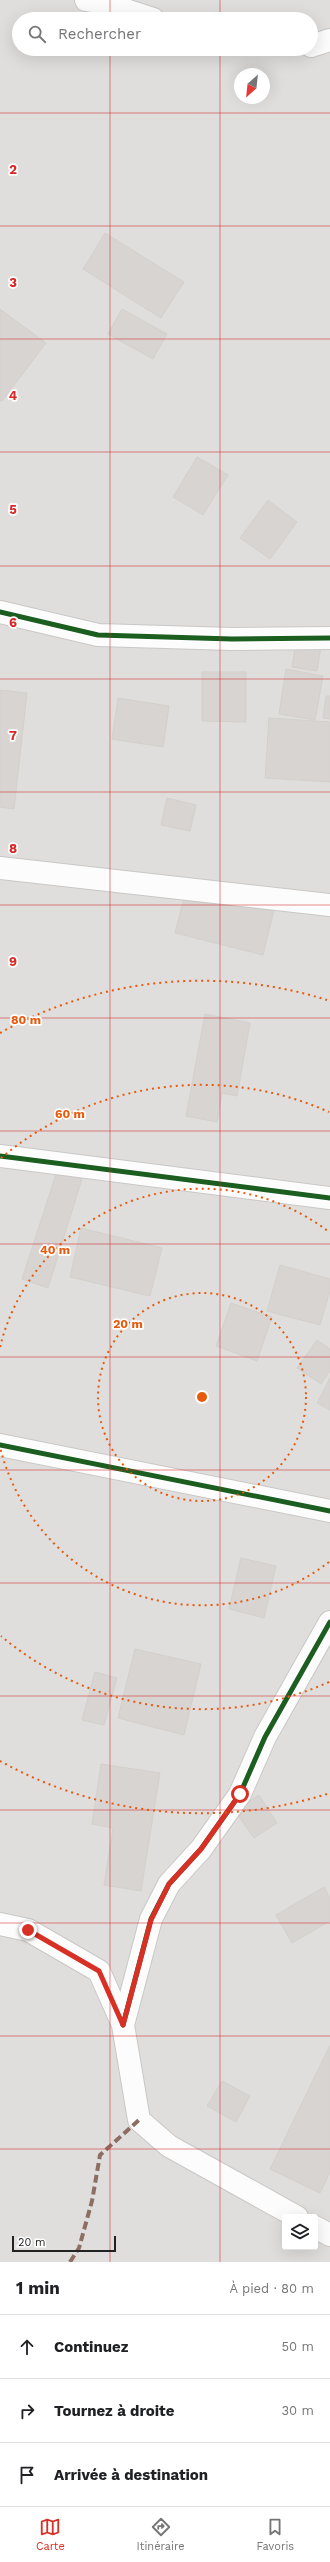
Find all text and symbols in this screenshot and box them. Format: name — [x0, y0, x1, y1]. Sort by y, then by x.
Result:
search box — [12, 12, 318, 56]
icon: search — [26, 23, 48, 45]
text: Rechercher — [58, 25, 141, 43]
north arrow — [234, 68, 270, 104]
text: 2 — [9, 162, 17, 177]
text: 3 — [9, 275, 17, 290]
text: 4 — [9, 388, 18, 403]
text: 5 — [9, 502, 17, 517]
text: 6 — [9, 615, 17, 630]
text: 7 — [9, 728, 17, 743]
text: 8 — [9, 841, 17, 856]
text: 9 — [9, 954, 17, 969]
text: 80 m — [11, 1013, 41, 1027]
text: 60 m — [55, 1107, 85, 1121]
text: 40 m — [40, 1243, 70, 1257]
text: 20 m — [113, 1317, 143, 1331]
centre of rings — [195, 1390, 209, 1404]
route start — [231, 1785, 249, 1803]
route end — [19, 1921, 37, 1939]
map controls — [282, 2214, 318, 2250]
button: layers — [282, 2214, 318, 2250]
scale bar — [12, 2234, 116, 2253]
text: 20 m — [18, 2236, 46, 2249]
text: 1 min — [16, 2278, 60, 2298]
text: À pied · 80 m — [230, 2281, 314, 2296]
icon: ahead — [16, 2336, 38, 2358]
text: Continuez — [54, 2338, 128, 2356]
text: 50 m — [282, 2339, 314, 2354]
icon: right — [16, 2400, 38, 2422]
text: Tournez à droite — [54, 2402, 174, 2420]
text: 30 m — [282, 2403, 314, 2418]
icon: arrive — [16, 2464, 38, 2486]
text: Arrivée à destination — [54, 2466, 208, 2484]
tab: Carte — [36, 2516, 65, 2553]
tab: Itinéraire — [137, 2516, 185, 2553]
tab: Favoris — [256, 2516, 294, 2553]

